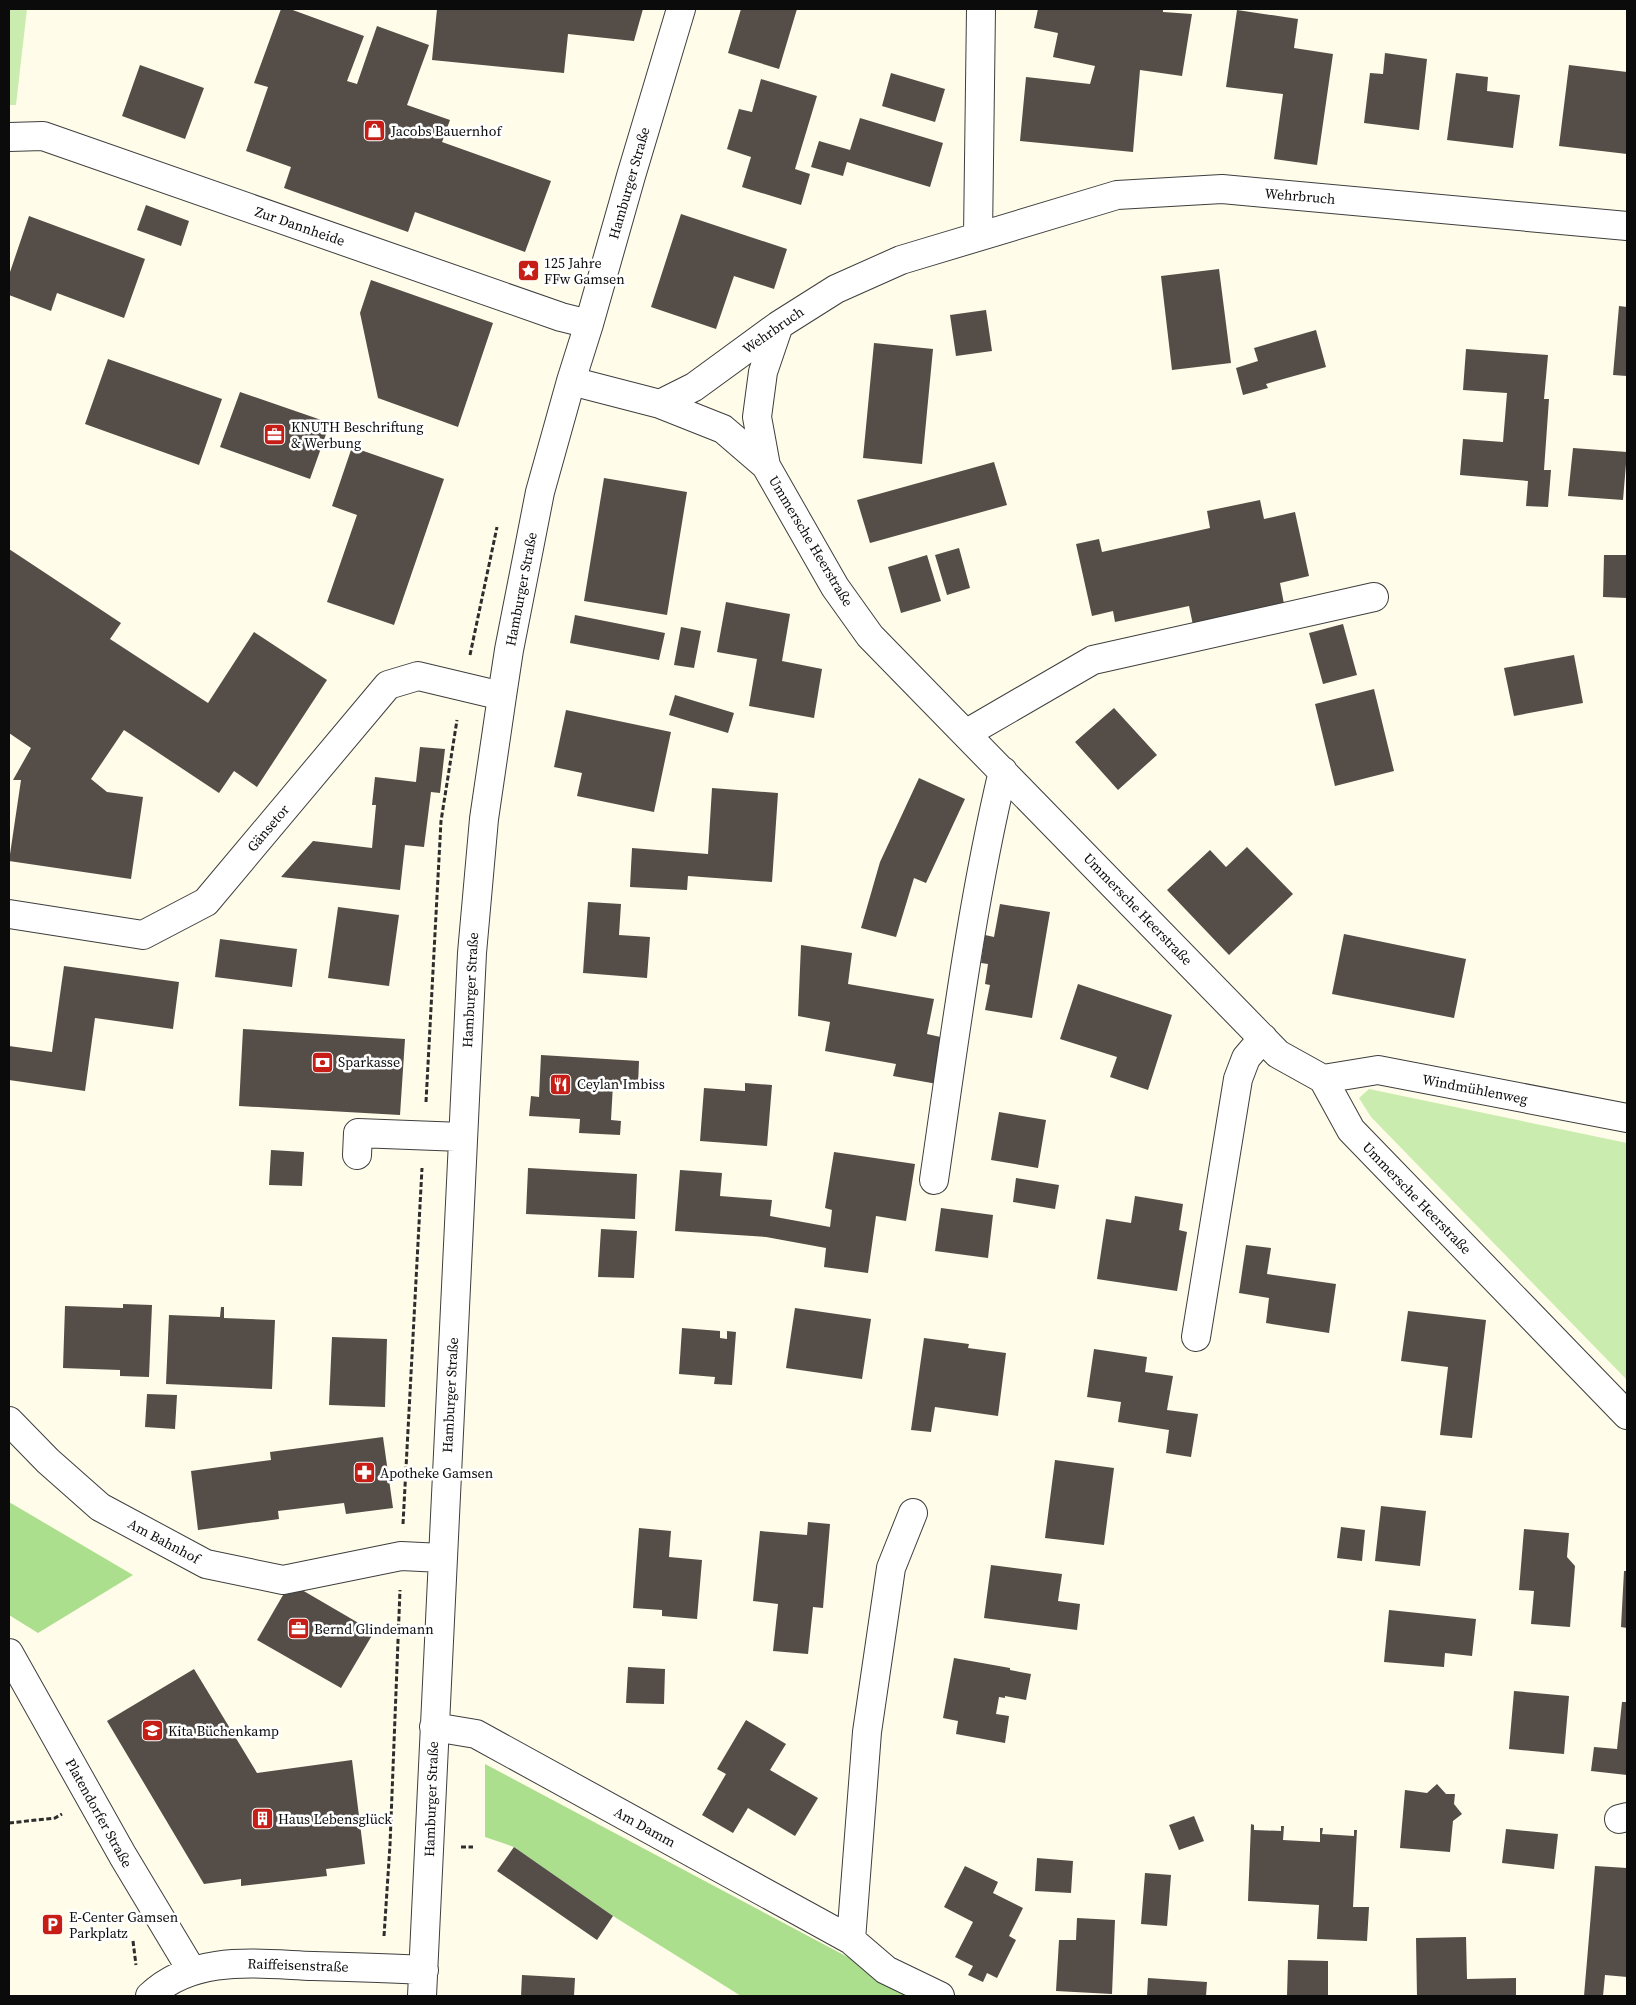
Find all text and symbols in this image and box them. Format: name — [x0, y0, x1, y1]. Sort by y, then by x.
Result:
shop icon: Jacobs Bauernhof — [363, 119, 387, 143]
place label: Jacobs Bauernhof — [390, 121, 502, 141]
street label: Hamburger Straße — [603, 125, 655, 241]
street label: Wehrbruch — [1264, 183, 1336, 209]
street label: Zur Dannheide — [252, 201, 348, 251]
place label: 125 Jahre FFw Gamsen — [544, 253, 625, 289]
place icon: 125 Jahre FFw Gamsen — [516, 259, 540, 283]
street label: Wehrbruch — [738, 302, 808, 358]
place label: KNUTH Beschriftung & Werbung — [291, 417, 423, 453]
office icon: KNUTH Beschriftung & Werbung — [263, 423, 287, 447]
street label: Ummersche Heerstraße — [764, 472, 858, 610]
street label: Hamburger Straße — [500, 530, 542, 648]
street label: Gänsetor — [242, 800, 294, 856]
street label: Ummersche Heerstraße — [1079, 848, 1197, 970]
street label: Hamburger Straße — [457, 932, 483, 1048]
bank icon: Sparkasse — [310, 1050, 334, 1074]
place label: Sparkasse — [338, 1052, 400, 1072]
street label: Windmühlenweg — [1421, 1069, 1529, 1109]
restaurant icon: Ceylan Imbiss — [549, 1072, 573, 1096]
place label: Ceylan Imbiss — [577, 1074, 665, 1094]
street label: Ummersche Heerstraße — [1358, 1137, 1476, 1259]
street label: Hamburger Straße — [437, 1337, 463, 1453]
pharmacy icon: Apotheke Gamsen — [352, 1461, 376, 1485]
place label: Apotheke Gamsen — [380, 1463, 494, 1483]
street label: Am Bahnhof — [124, 1514, 205, 1569]
office icon: Bernd Glindemann — [286, 1617, 310, 1641]
place label: Bernd Glindemann — [314, 1619, 434, 1639]
school or university icon: Kita Büchenkamp — [140, 1719, 164, 1743]
place label: Kita Büchenkamp — [168, 1721, 279, 1741]
street label: Hamburger Straße — [419, 1741, 443, 1857]
street label: Platendorfer Straße — [61, 1755, 137, 1871]
street label: Am Damm — [611, 1802, 680, 1852]
building icon: Haus Lebensglück — [250, 1807, 274, 1831]
place label: Haus Lebensglück — [278, 1809, 392, 1829]
place label: E-Center Gamsen Parkplatz — [69, 1907, 179, 1943]
parking icon: E-Center Gamsen Parkplatz — [41, 1913, 65, 1937]
street label: Raiffeisenstraße — [247, 1953, 349, 1977]

